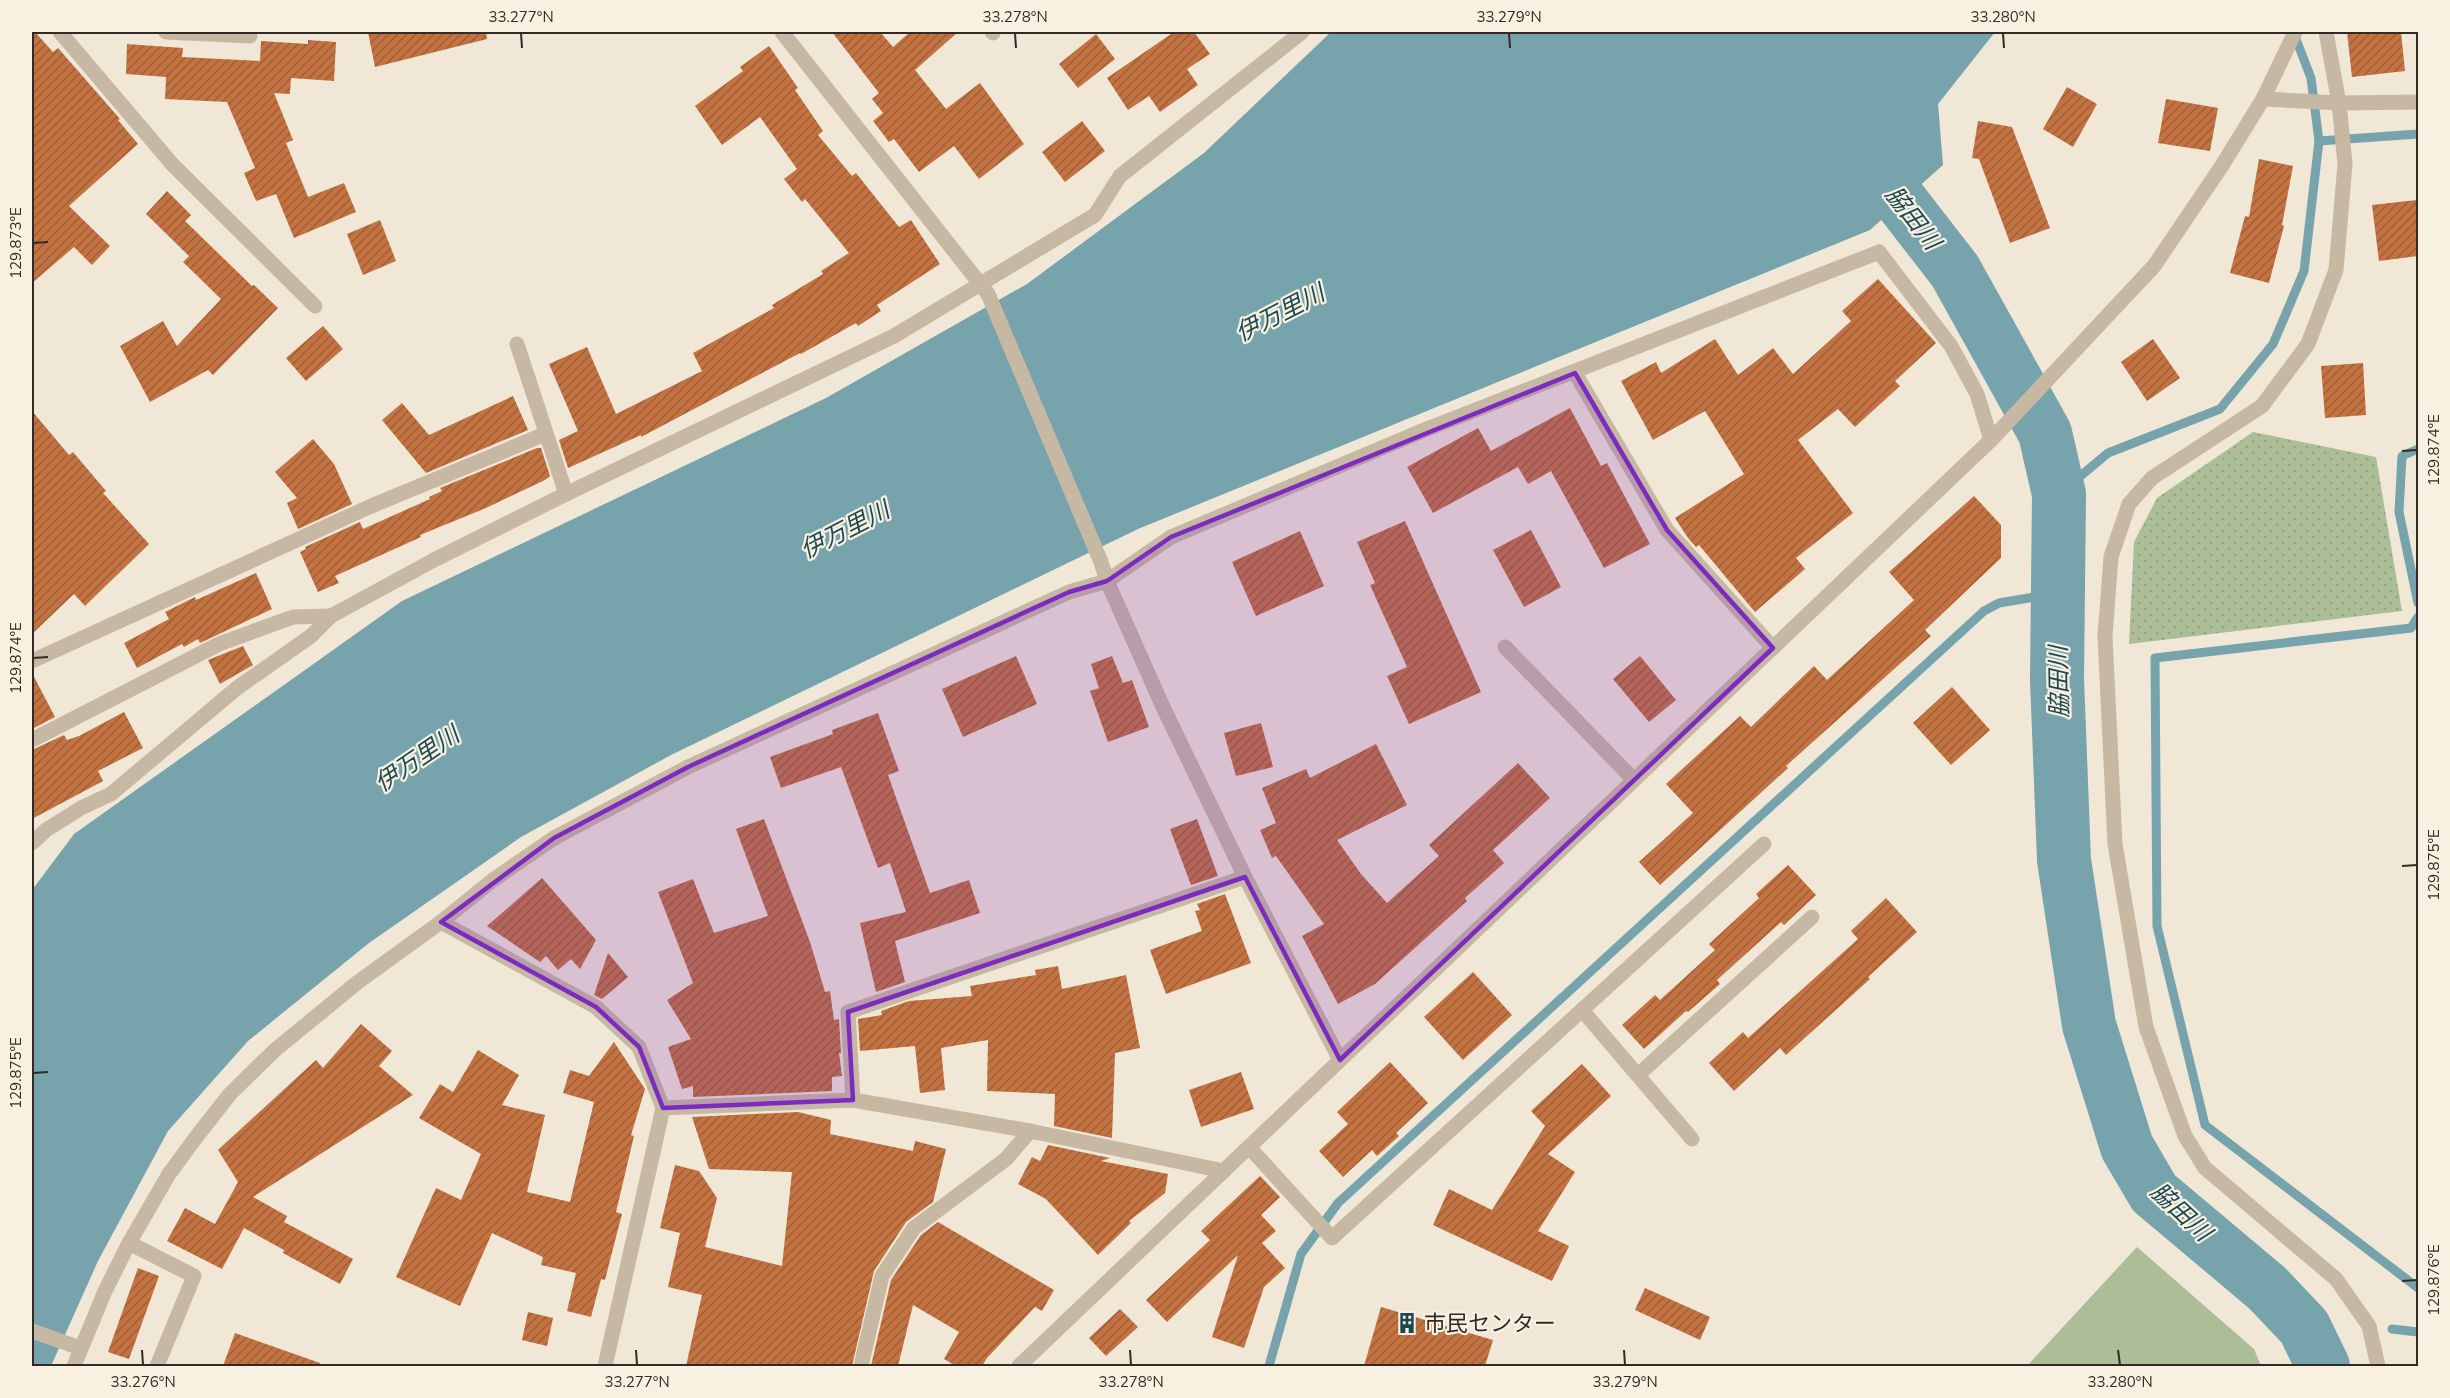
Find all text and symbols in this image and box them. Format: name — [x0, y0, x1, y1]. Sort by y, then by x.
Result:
text: 33.277°N — [488, 7, 554, 26]
text: 33.278°N — [982, 7, 1048, 26]
text: 33.279°N — [1476, 7, 1542, 26]
text: 33.280°N — [1970, 7, 2036, 26]
water label: 脇田川 — [1880, 180, 1950, 257]
text: 129.873°E — [6, 207, 25, 279]
water label: 伊万里川 — [1230, 276, 1332, 347]
text: 129.874°E — [2424, 414, 2443, 486]
water label: 伊万里川 — [795, 493, 897, 564]
text: 129.874°E — [6, 622, 25, 694]
water label: 脇田川 — [2042, 643, 2074, 718]
water label: 伊万里川 — [368, 717, 467, 797]
text: 129.875°E — [2424, 829, 2443, 901]
text: 129.875°E — [6, 1037, 25, 1109]
water label: 脇田川 — [2145, 1176, 2220, 1249]
text: 129.876°E — [2424, 1244, 2443, 1316]
place label: 市民センター — [1424, 1309, 1556, 1337]
building icon: 市民センター — [1395, 1311, 1419, 1335]
text: 33.276°N — [110, 1372, 176, 1391]
text: 33.277°N — [604, 1372, 670, 1391]
text: 33.278°N — [1098, 1372, 1164, 1391]
text: 33.279°N — [1592, 1372, 1658, 1391]
text: 33.280°N — [2087, 1372, 2153, 1391]

